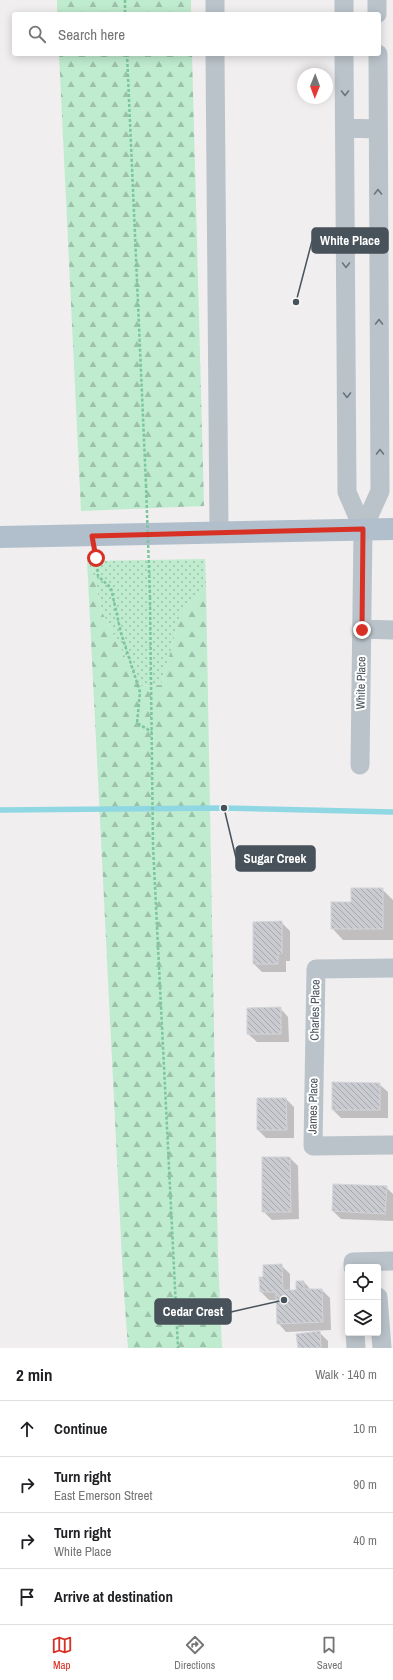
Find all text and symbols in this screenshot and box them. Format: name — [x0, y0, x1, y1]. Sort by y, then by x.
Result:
search box — [12, 12, 381, 56]
icon: search — [26, 23, 48, 45]
text: Search here — [58, 24, 125, 45]
north arrow — [297, 68, 333, 104]
one-way arrow — [341, 90, 349, 96]
one-way arrow — [374, 189, 383, 195]
callout: White Place — [312, 228, 388, 253]
text: White Place — [320, 232, 380, 249]
one-way arrow — [342, 262, 350, 268]
one-way arrow — [375, 319, 383, 325]
one-way arrow — [343, 392, 351, 398]
one-way arrow — [376, 449, 384, 455]
route start — [87, 549, 105, 567]
route end — [353, 621, 371, 639]
street label: White Place — [353, 656, 369, 710]
callout: Sugar Creek — [236, 846, 315, 871]
text: Sugar Creek — [244, 850, 306, 867]
street label: Charles Place — [306, 979, 324, 1041]
street label: James Place — [305, 1078, 321, 1134]
map controls — [345, 1264, 381, 1336]
button: locate — [345, 1264, 381, 1300]
callout: Cedar Crest — [155, 1299, 231, 1324]
button: layers — [345, 1300, 381, 1336]
text: Cedar Crest — [163, 1303, 224, 1320]
text: 2 min — [16, 1363, 52, 1386]
text: Walk · 140 m — [315, 1366, 377, 1383]
icon: ahead — [16, 1418, 38, 1440]
text: Continue — [54, 1418, 107, 1439]
text: 10 m — [353, 1420, 377, 1437]
text: Turn right — [54, 1466, 111, 1487]
icon: right — [16, 1474, 38, 1496]
text: 90 m — [353, 1476, 377, 1493]
text: East Emerson Street — [54, 1487, 152, 1504]
text: Turn right — [54, 1522, 111, 1543]
icon: right — [16, 1530, 38, 1552]
text: 40 m — [353, 1532, 377, 1549]
text: White Place — [54, 1543, 111, 1560]
icon: arrive — [16, 1586, 38, 1608]
text: Arrive at destination — [54, 1586, 173, 1607]
tab: Map — [51, 1634, 73, 1672]
tab: Directions — [174, 1634, 215, 1672]
tab: Saved — [317, 1634, 342, 1672]

